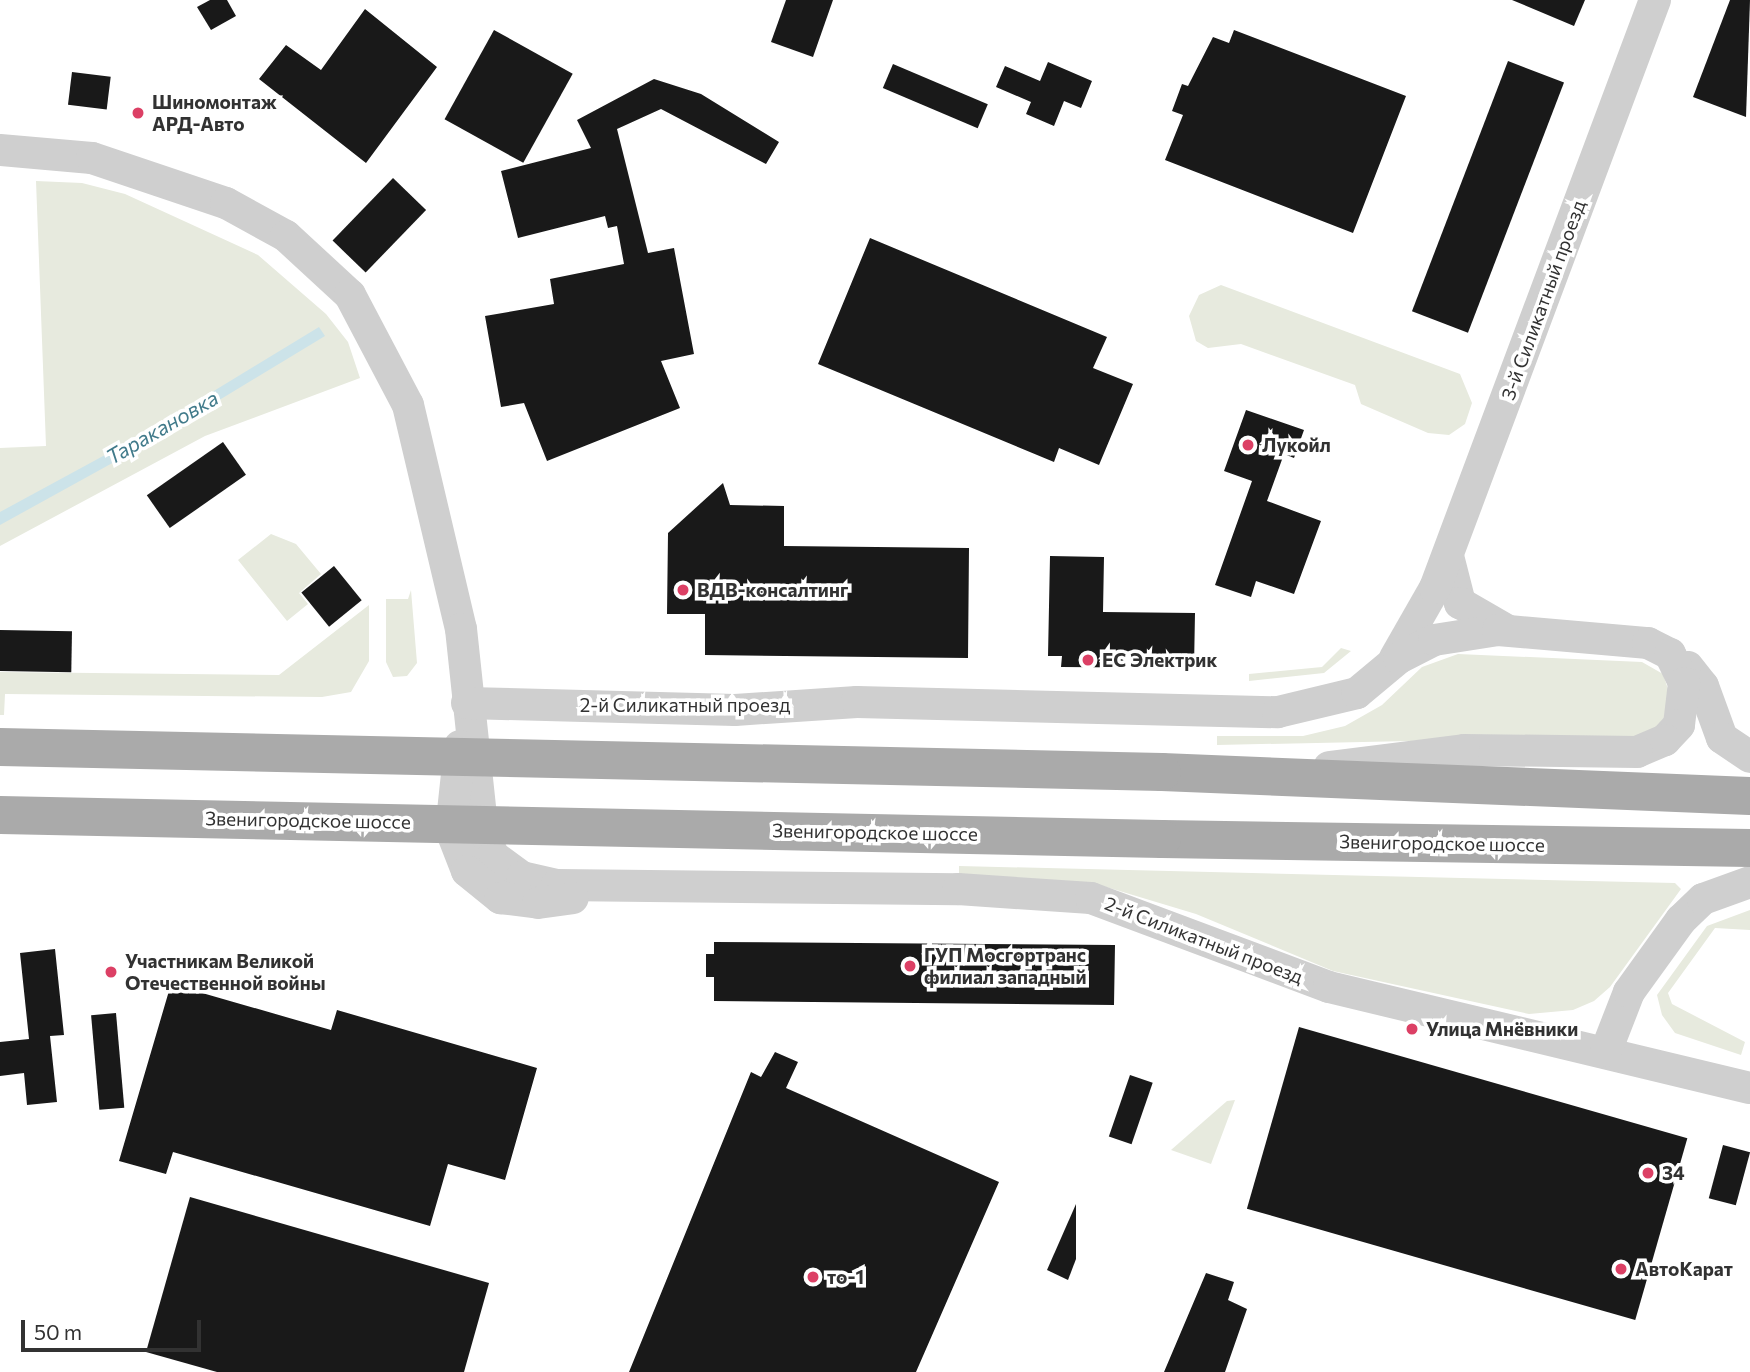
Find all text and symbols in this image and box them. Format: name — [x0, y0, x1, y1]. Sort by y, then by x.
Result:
place label: Шиномонтаж АРД-Авто — [152, 91, 277, 135]
marker: Шиномонтаж АРД-Авто — [130, 105, 146, 121]
street label: 3-й Силикатный проезд — [1496, 197, 1590, 403]
water label: Таракановка — [101, 385, 223, 469]
place label: Лукойл — [1262, 434, 1331, 456]
marker: Лукойл — [1240, 437, 1256, 453]
place label: ВДВ-консалтинг — [697, 579, 848, 601]
marker: ВДВ-консалтинг — [675, 582, 691, 598]
place label: ЕС Электрик — [1102, 649, 1217, 671]
marker: ЕС Электрик — [1080, 652, 1096, 668]
street label: 2-й Силикатный проезд — [580, 694, 790, 716]
street label: Звенигородское шоссе — [205, 807, 411, 833]
street label: Звенигородское шоссе — [772, 819, 978, 845]
street label: Звенигородское шоссе — [1339, 830, 1545, 856]
street label: 2-й Силикатный проезд — [1102, 892, 1306, 988]
place label: ГУП Мосгортранс филиал западный — [924, 944, 1086, 988]
place label: Участникам Великой Отечественной войны — [125, 950, 326, 994]
marker: ГУП Мосгортранс филиал западный — [902, 958, 918, 974]
marker: Участникам Великой Отечественной войны — [103, 964, 119, 980]
place label: Улица Мнёвники — [1426, 1018, 1578, 1040]
marker: Улица Мнёвники — [1404, 1021, 1420, 1037]
place label: 34 — [1662, 1162, 1685, 1184]
marker: 34 — [1640, 1165, 1656, 1181]
place label: АвтоКарат — [1635, 1258, 1733, 1280]
marker: АвтоКарат — [1613, 1261, 1629, 1277]
place label: то-1 — [827, 1266, 864, 1288]
marker: то-1 — [805, 1269, 821, 1285]
scale bar — [24, 1306, 205, 1350]
text: 50 m — [34, 1319, 82, 1344]

